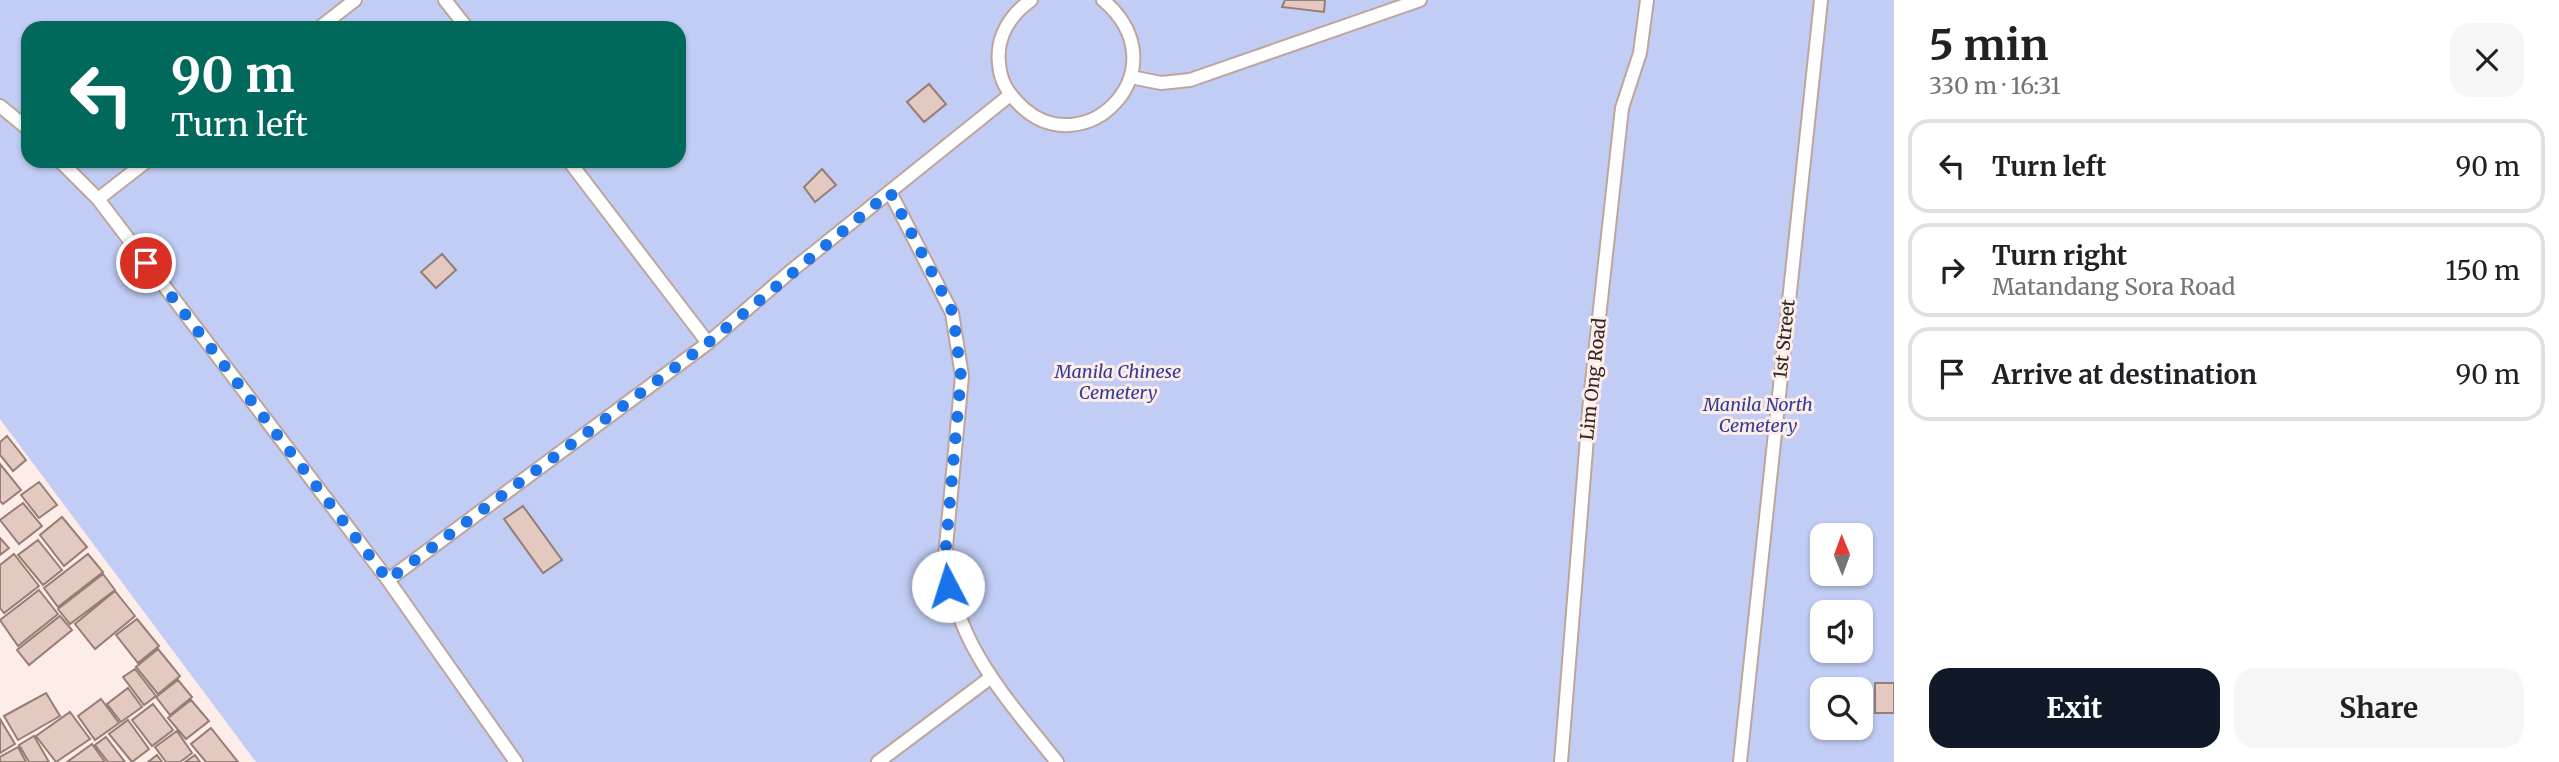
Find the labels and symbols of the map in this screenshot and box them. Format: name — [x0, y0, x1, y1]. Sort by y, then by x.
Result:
pin — [116, 233, 176, 293]
street label: 1st Street — [1768, 298, 1800, 380]
street label: Lim Ong Road — [1575, 317, 1611, 441]
park label: Manila Chinese Cemetery — [1054, 360, 1181, 404]
park label: Manila North Cemetery — [1702, 393, 1813, 437]
north arrow — [1810, 523, 1872, 586]
position arrow — [911, 549, 985, 623]

